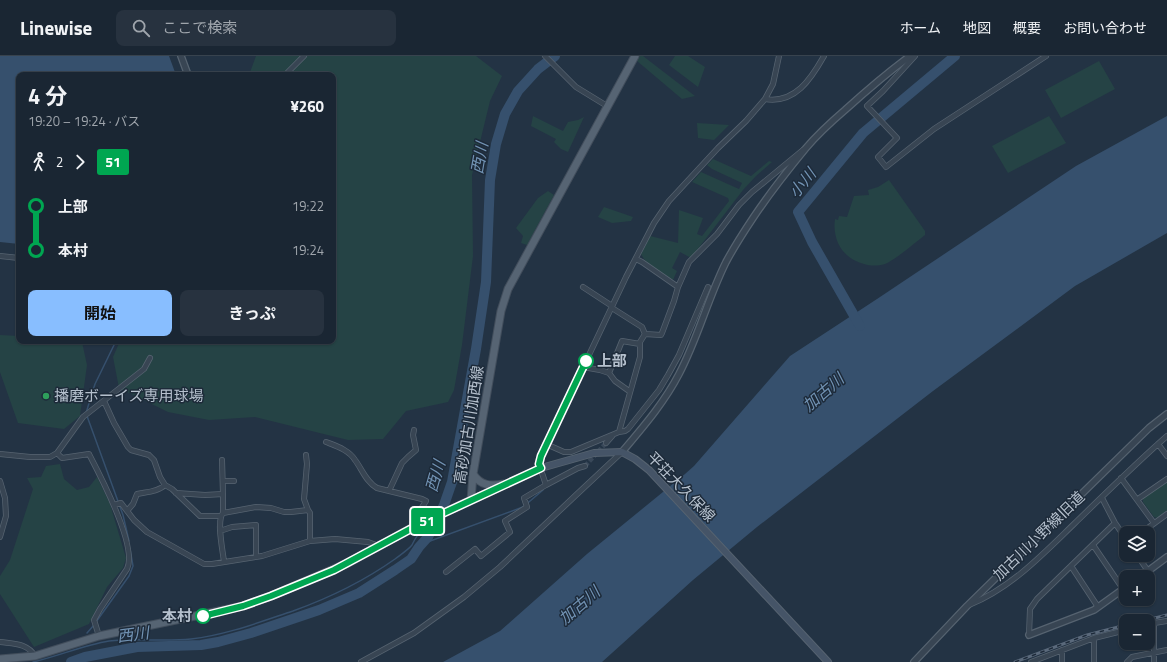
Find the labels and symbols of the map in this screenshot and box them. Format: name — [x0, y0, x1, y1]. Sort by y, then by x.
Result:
water label: 西川 — [464, 138, 494, 176]
water label: 小川 — [783, 162, 823, 203]
place label: 上部 — [597, 349, 627, 372]
marker: 上部 — [578, 353, 594, 369]
street label: 高砂加古川加西線 — [448, 364, 489, 486]
water label: 加古川 — [797, 366, 850, 417]
place label: 播磨ボーイズ専用球場 — [54, 384, 204, 407]
marker: 播磨ボーイズ専用球場 — [41, 391, 51, 401]
street label: 平荘大久保線 — [642, 446, 721, 527]
water label: 西川 — [419, 455, 451, 495]
street label: 加古川小野線旧道 — [987, 486, 1090, 586]
line badge: 51 — [409, 508, 445, 534]
water label: 加古川 — [553, 579, 606, 630]
place label: 本村 — [162, 604, 192, 627]
marker: 本村 — [195, 608, 211, 624]
water label: 西川 — [116, 620, 152, 648]

